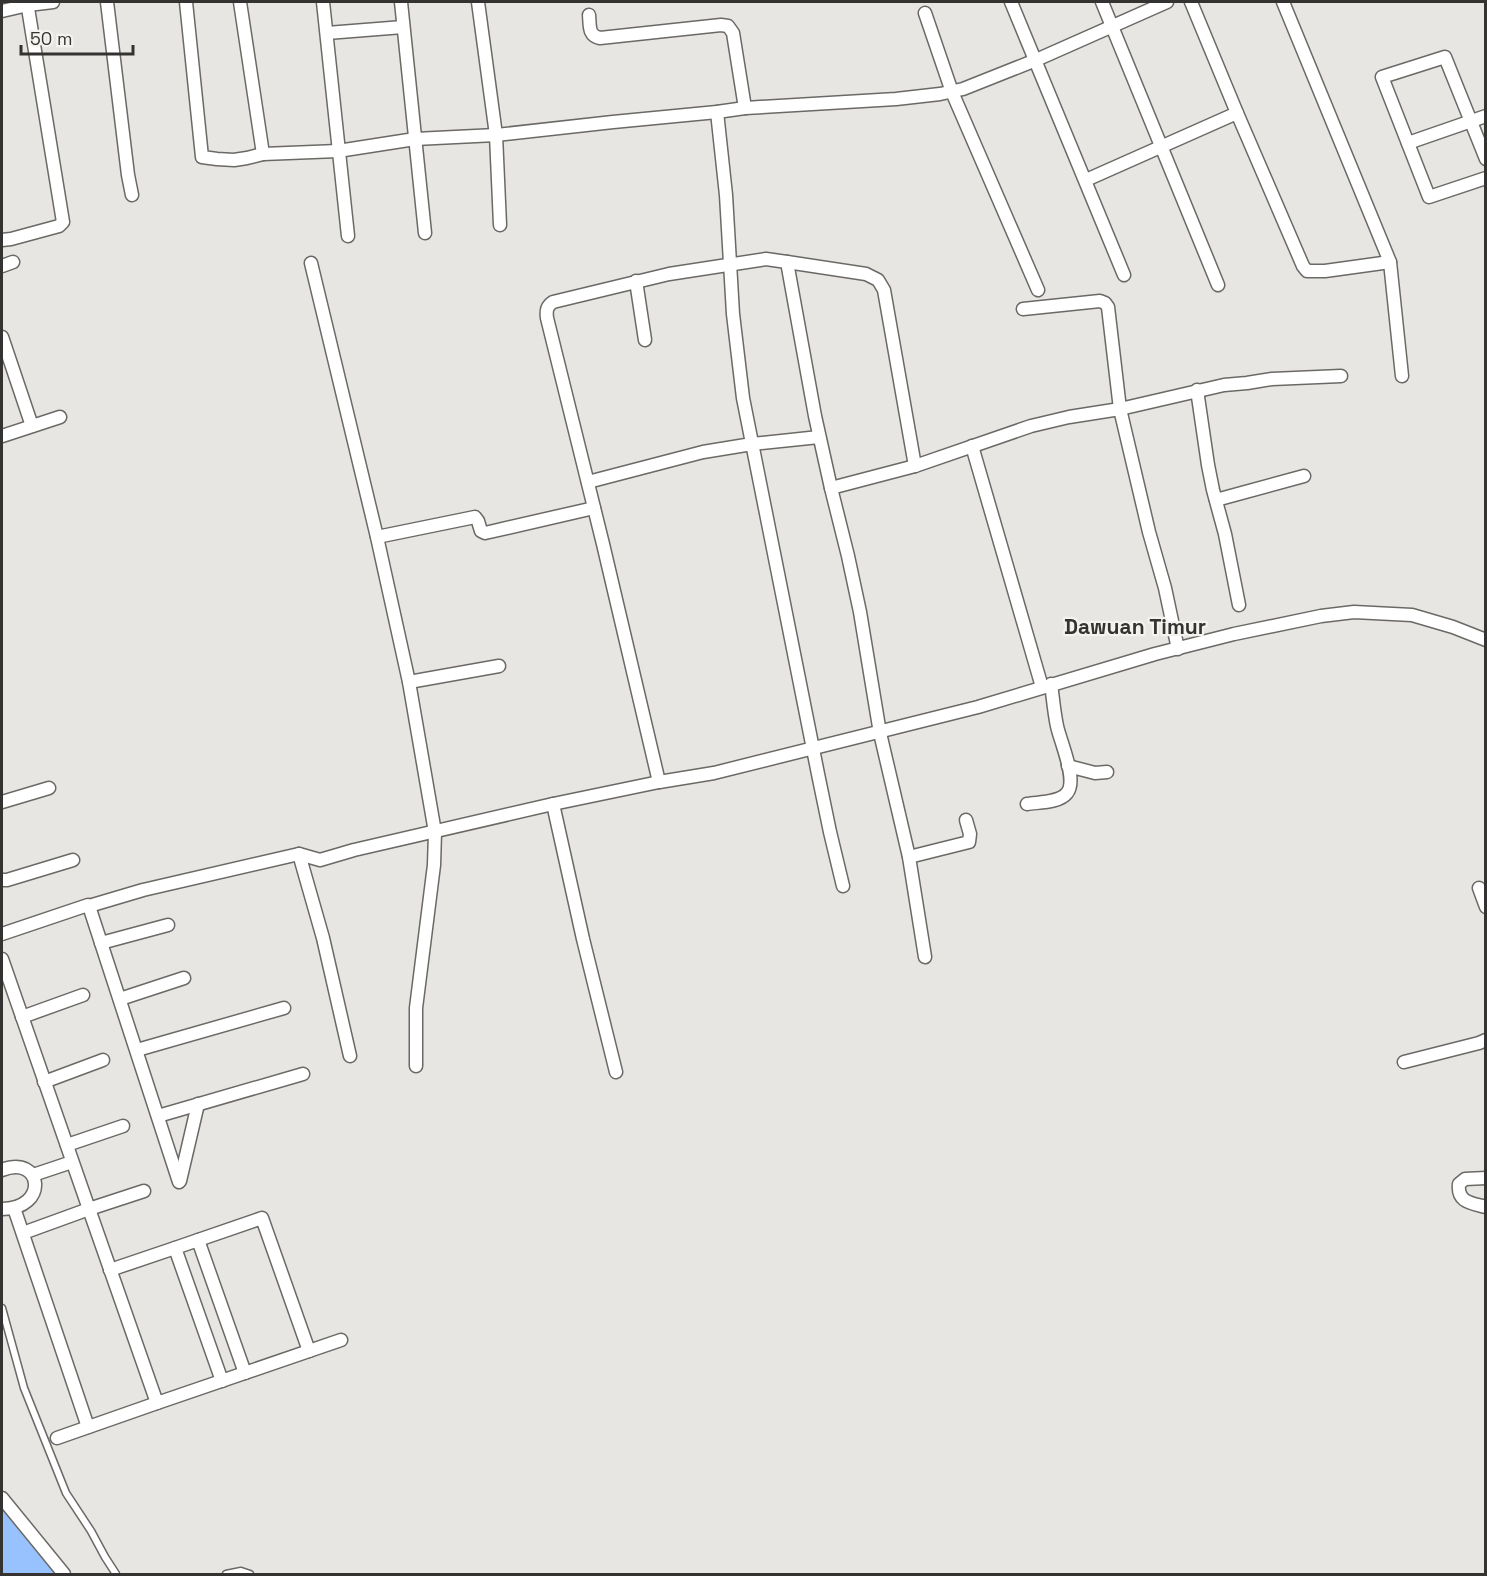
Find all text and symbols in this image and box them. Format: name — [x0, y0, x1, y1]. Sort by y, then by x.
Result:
scale bar — [21, 18, 134, 56]
text: 50 m — [30, 27, 72, 50]
district label: Dawuan Timur — [1064, 613, 1206, 640]

